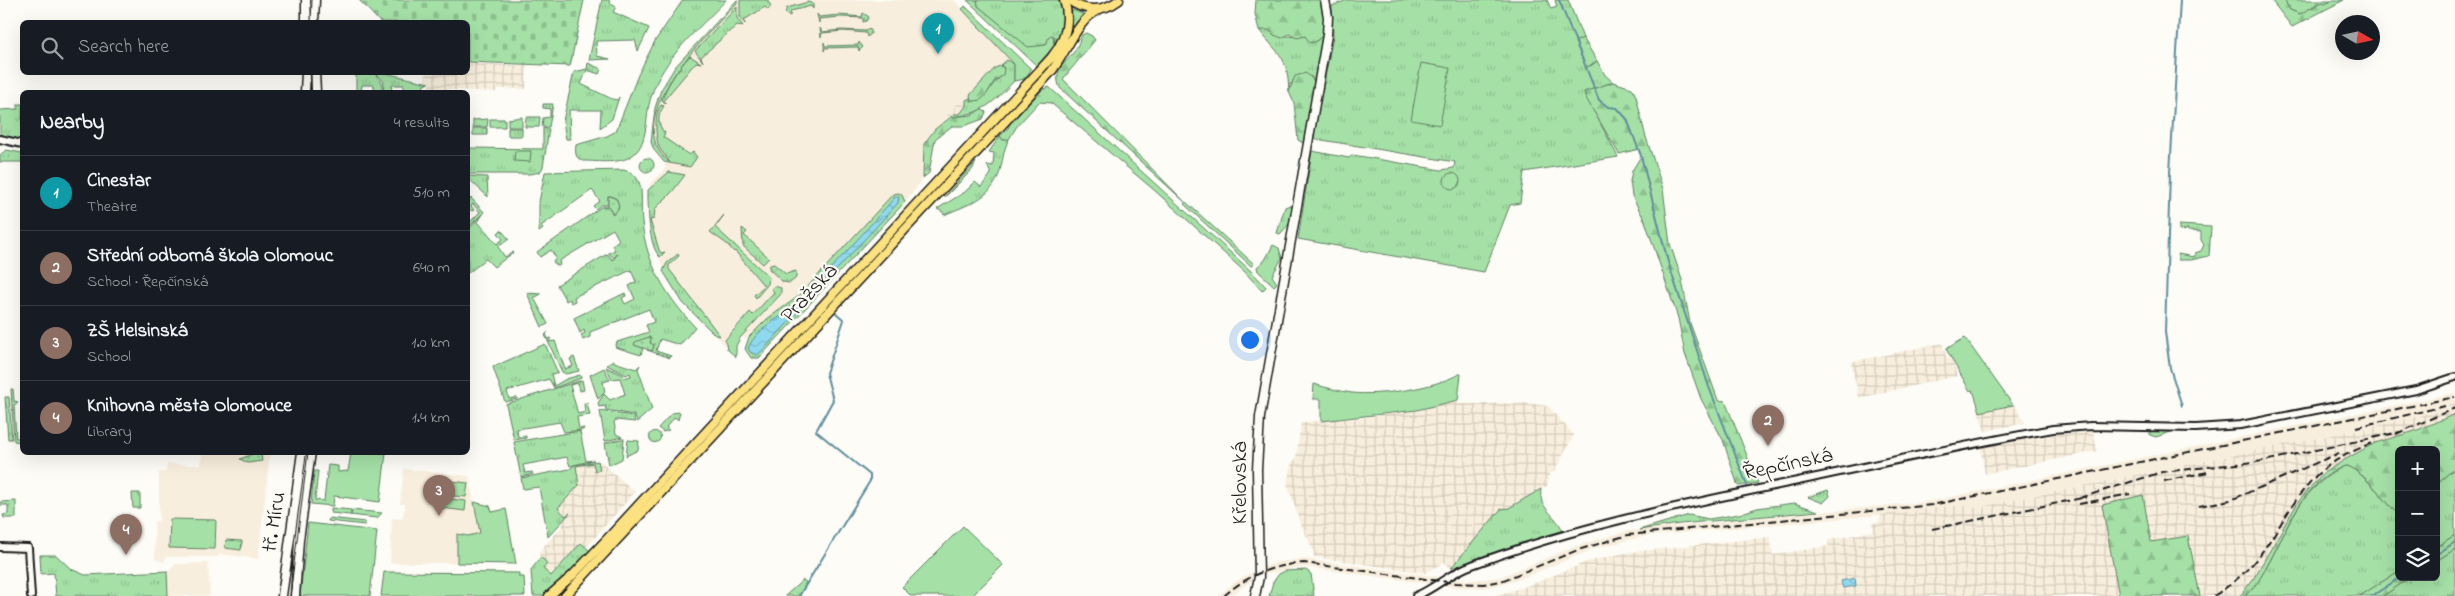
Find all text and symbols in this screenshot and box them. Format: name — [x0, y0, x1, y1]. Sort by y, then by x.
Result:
pin: 1 — [922, 13, 954, 54]
north arrow — [2335, 15, 2380, 60]
search box — [20, 20, 470, 75]
icon: search — [38, 34, 66, 62]
text: Search here — [78, 34, 169, 61]
text: Nearby — [40, 108, 104, 138]
text: 4 results — [394, 111, 450, 135]
text: Cinestar — [87, 168, 151, 195]
text: 1 — [53, 181, 59, 205]
text: 510 m — [412, 181, 450, 205]
text: Theatre — [87, 195, 137, 219]
text: Střední odborná škola Olomouc — [87, 243, 333, 270]
text: 2 — [52, 256, 60, 280]
text: 640 m — [413, 256, 450, 280]
street label: Pražská — [774, 257, 846, 331]
text: School · Řepčínská — [87, 270, 208, 294]
text: ZŠ Helsinská — [87, 318, 188, 345]
your location — [1237, 327, 1263, 353]
text: 3 — [53, 331, 59, 355]
text: 1.0 km — [411, 331, 450, 355]
text: School — [87, 345, 131, 369]
text: Knihovna města Olomouce — [87, 393, 292, 420]
pin: 2 — [1752, 405, 1784, 446]
text: 4 — [53, 406, 59, 430]
text: 1.4 km — [412, 406, 450, 430]
text: Library — [87, 420, 132, 444]
street label: Řepčínská — [1740, 440, 1836, 490]
street label: Křelovská — [1225, 442, 1257, 524]
map controls — [2395, 446, 2440, 581]
button: + — [2395, 446, 2440, 491]
pin: 3 — [423, 475, 455, 516]
street label: tř. Míru — [254, 489, 296, 555]
button: − — [2395, 491, 2440, 536]
pin: 4 — [110, 514, 142, 555]
button: layers — [2395, 536, 2440, 581]

